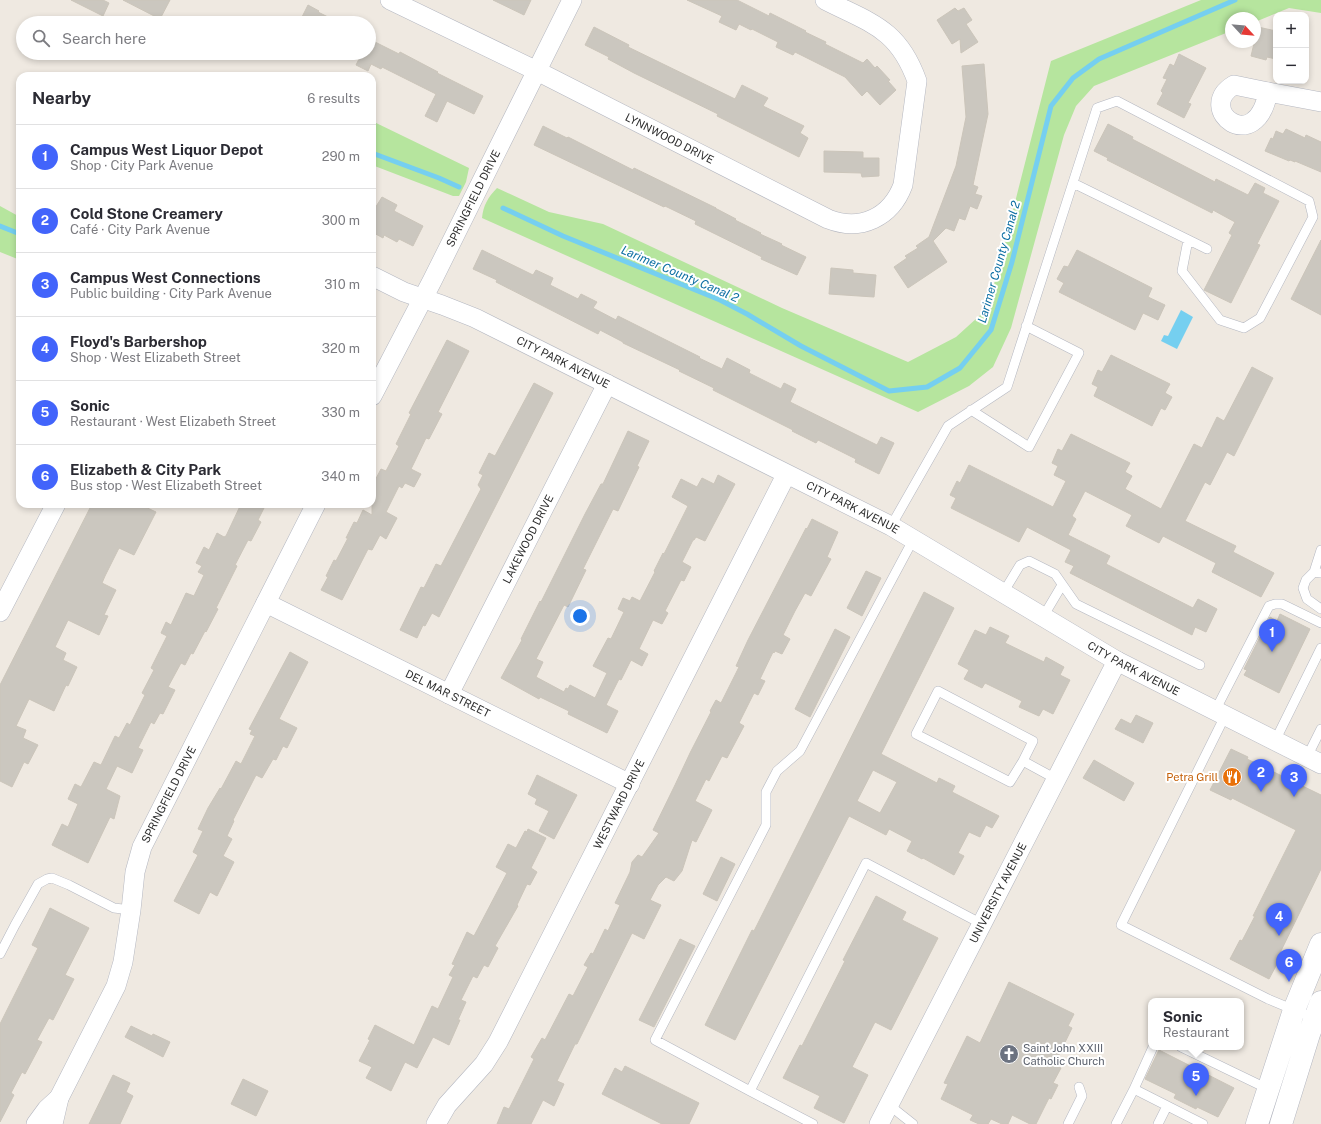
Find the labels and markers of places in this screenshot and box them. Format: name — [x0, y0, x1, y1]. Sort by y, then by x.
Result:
pin: 1 — [1259, 619, 1285, 652]
pin: 2 — [1248, 759, 1274, 792]
pin: 3 — [1281, 764, 1307, 797]
restaurant icon: Petra Grill — [1221, 766, 1243, 788]
place label: Petra Grill — [1166, 771, 1218, 783]
pin: 4 — [1266, 903, 1292, 936]
pin: 6 — [1276, 949, 1302, 982]
place label: Saint John XXIII Catholic Church — [1023, 1042, 1105, 1067]
church icon: Saint John XXIII Catholic Church — [998, 1043, 1020, 1065]
pin: 5 — [1183, 1063, 1209, 1096]

